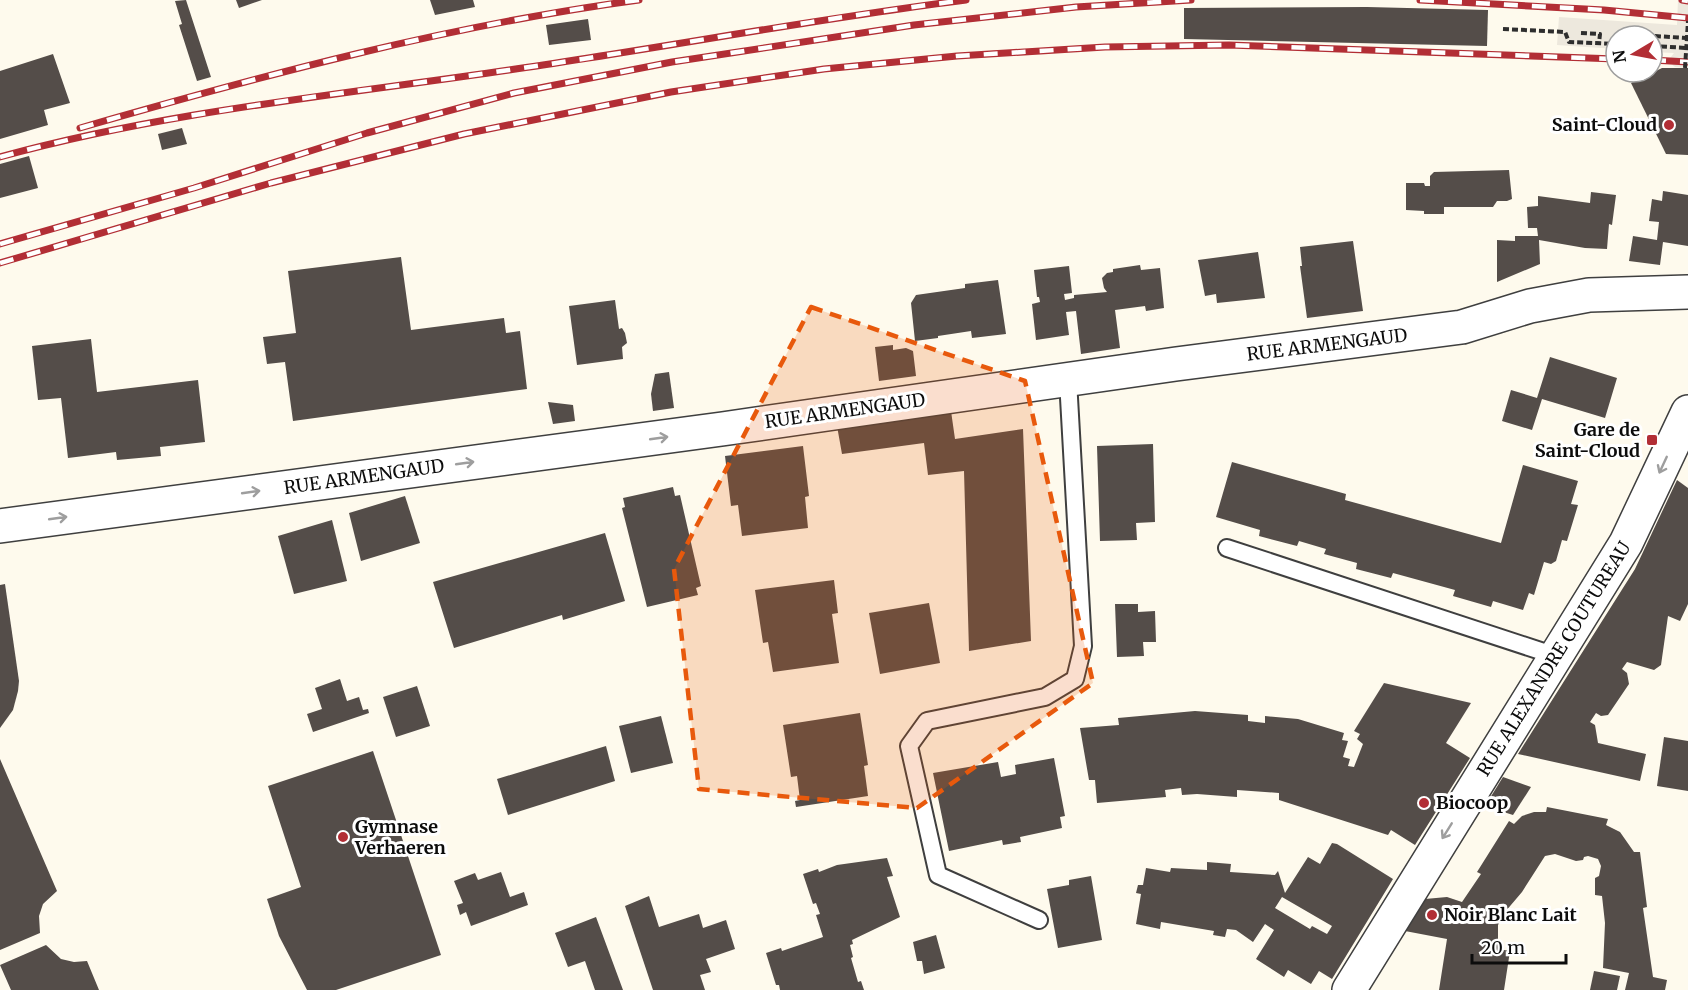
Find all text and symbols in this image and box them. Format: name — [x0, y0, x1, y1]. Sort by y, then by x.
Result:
north arrow — [1604, 24, 1664, 84]
text: N — [1608, 48, 1630, 65]
place label: Saint-Cloud — [1552, 113, 1657, 136]
marker: Saint-Cloud — [1662, 118, 1676, 132]
street label: RUE ARMENGAUD — [1245, 323, 1409, 366]
street label: RUE ARMENGAUD — [763, 388, 927, 433]
place label: Gare de Saint-Cloud — [1535, 418, 1640, 462]
one-way arrow — [648, 432, 668, 443]
marker: Gare de Saint-Cloud — [1645, 433, 1659, 447]
street label: RUE ARMENGAUD — [282, 454, 446, 499]
one-way arrow — [1657, 455, 1669, 473]
one-way arrow — [455, 458, 475, 469]
one-way arrow — [241, 486, 261, 497]
one-way arrow — [48, 512, 67, 523]
street label: RUE ALEXANDRE COUTUREAU — [1472, 537, 1636, 780]
place label: Biocoop — [1436, 791, 1508, 814]
marker: Biocoop — [1417, 796, 1431, 810]
place label: Gymnase Verhaeren — [354, 815, 446, 859]
one-way arrow — [1441, 822, 1453, 839]
marker: Gymnase Verhaeren — [336, 830, 350, 844]
place label: Noir Blanc Lait — [1444, 903, 1577, 926]
marker: Noir Blanc Lait — [1425, 908, 1439, 922]
scale bar — [1472, 927, 1566, 965]
text: 20 m — [1481, 936, 1525, 959]

